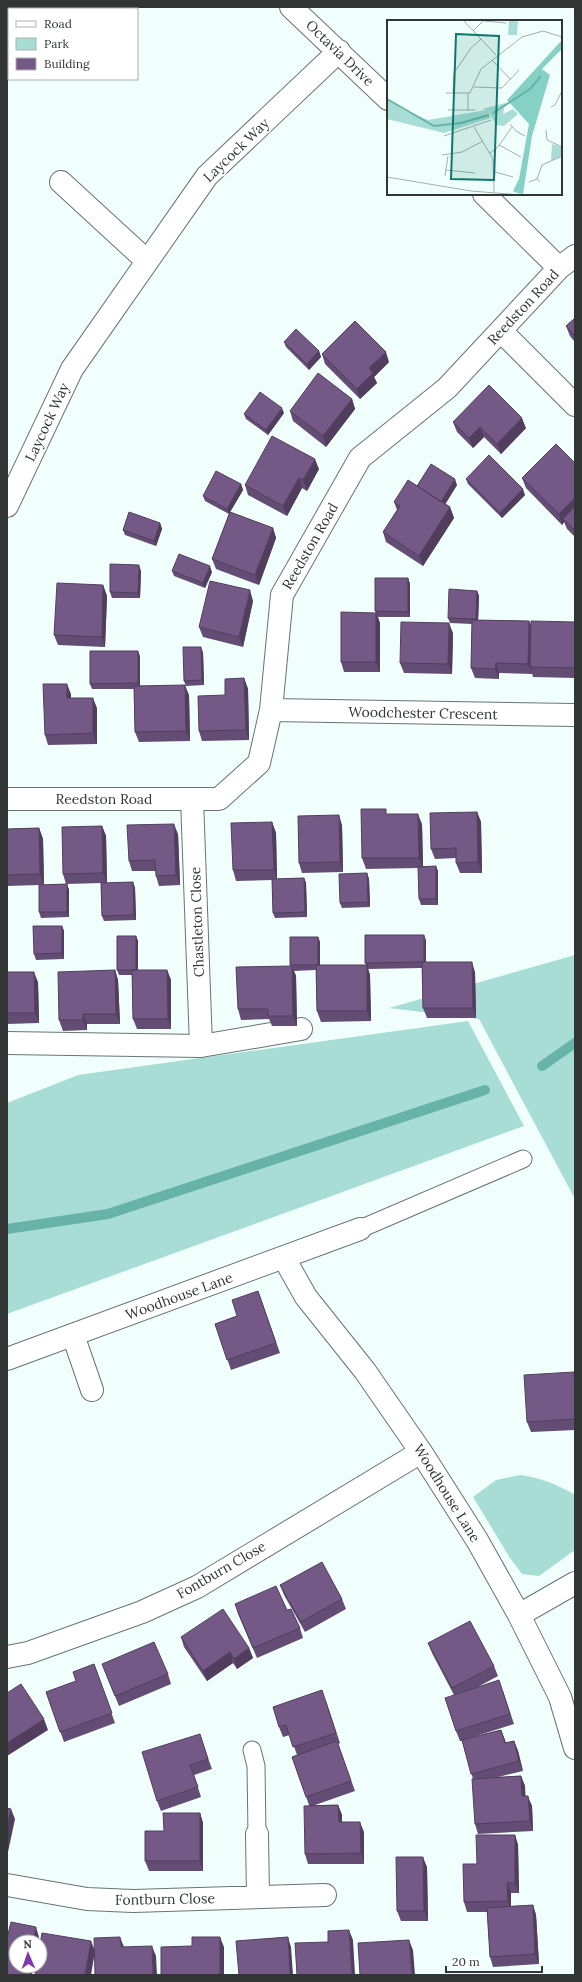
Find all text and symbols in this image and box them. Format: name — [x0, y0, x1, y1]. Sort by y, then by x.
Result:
legend — [8, 8, 138, 80]
text: Road — [44, 16, 72, 31]
street label: Octavia Drive — [302, 16, 378, 90]
inset map — [387, 20, 562, 195]
text: Park — [44, 36, 70, 51]
text: Building — [44, 56, 90, 71]
street label: Laycock Way — [199, 114, 273, 186]
street label: Reedston Road — [483, 265, 563, 349]
street label: Laycock Way — [21, 379, 73, 464]
street label: Reedston Road — [278, 500, 342, 592]
street label: Woodchester Crescent — [348, 703, 498, 723]
street label: Reedston Road — [56, 790, 152, 808]
street label: Chastleton Close — [186, 866, 208, 977]
street label: Woodhouse Lane — [123, 1268, 235, 1324]
street label: Woodhouse Lane — [410, 1441, 485, 1546]
street label: Fontburn Close — [173, 1537, 269, 1603]
street label: Fontburn Close — [115, 1889, 216, 1909]
north arrow — [8, 1934, 48, 1974]
text: N — [23, 1937, 33, 1951]
scale bar — [446, 1948, 542, 1974]
text: 20 m — [452, 1954, 480, 1969]

